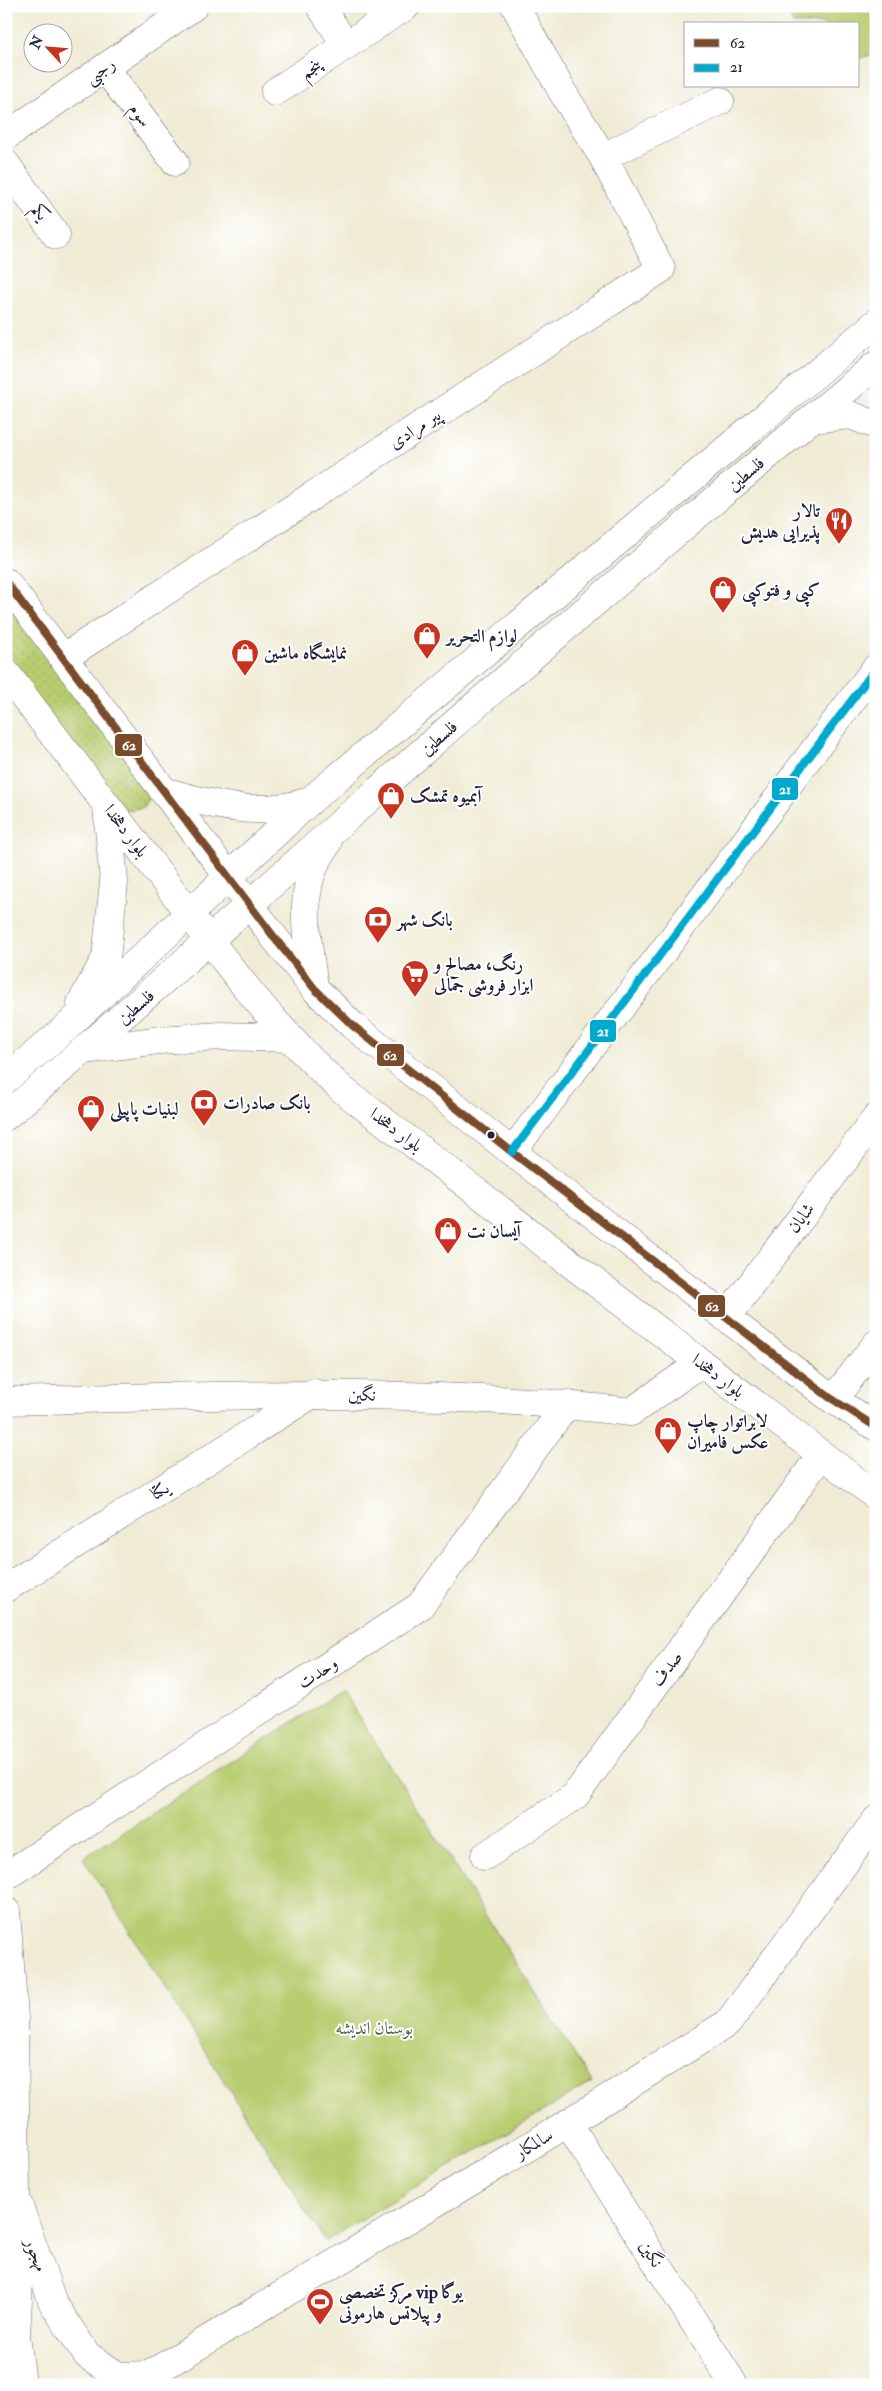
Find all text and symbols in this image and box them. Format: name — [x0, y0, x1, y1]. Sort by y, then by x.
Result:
north arrow — [22, 22, 72, 72]
legend — [684, 22, 860, 88]
text: N — [26, 33, 47, 53]
text: 62 — [730, 34, 746, 53]
street label: رجبی — [80, 52, 121, 92]
street label: پنجم — [296, 53, 330, 89]
text: 21 — [730, 58, 743, 77]
street label: سوم — [120, 98, 157, 134]
street label: یکم — [22, 199, 55, 229]
street label: پیر مرادی — [385, 403, 447, 455]
street label: فلسطین — [722, 451, 770, 497]
place label: تالار پذیرایی هدیش — [741, 500, 821, 545]
restaurant icon: تالار پذیرایی هدیش — [824, 506, 854, 545]
shop icon: کپی و فتوکپی — [708, 575, 738, 614]
place label: کپی و فتوکپی — [742, 579, 820, 607]
shop icon: لوازم التحریر — [412, 621, 442, 660]
place label: لوازم التحریر — [444, 625, 517, 652]
shop icon: نمایشگاه ماشین — [230, 638, 260, 677]
place label: نمایشگاه ماشین — [264, 641, 347, 665]
street label: فلسطین — [415, 715, 463, 761]
line badge: 62 — [114, 733, 143, 757]
text: 62 — [122, 737, 136, 754]
line badge: 21 — [771, 777, 799, 801]
shop icon: آبمیوه تمشک — [376, 781, 406, 820]
text: 21 — [779, 781, 791, 798]
place label: آبمیوه تمشک — [410, 785, 483, 808]
street label: بلوار دهخدا — [99, 800, 153, 862]
bank icon: بانک شهر — [363, 905, 393, 944]
place label: بانک شهر — [395, 909, 453, 932]
place label: رنگ، مصالح و ابزار فروشی جمالی — [432, 952, 534, 998]
supermarket icon: رنگ، مصالح و ابزار فروشی جمالی — [400, 959, 430, 998]
street label: فلسطین — [112, 984, 160, 1030]
line badge: 21 — [589, 1019, 617, 1043]
text: 21 — [597, 1023, 609, 1040]
line badge: 62 — [376, 1043, 405, 1067]
text: 62 — [383, 1047, 397, 1064]
bank icon: بانک صادرات — [189, 1088, 219, 1127]
place label: بانک صادرات — [223, 1092, 311, 1115]
shop icon: لبنیات پاپیلی — [76, 1094, 106, 1133]
place label: لبنیات پاپیلی — [109, 1098, 179, 1123]
street label: بلوار دهخدا — [365, 1103, 427, 1157]
unlabelled marker — [486, 1130, 496, 1140]
street label: شایان — [782, 1198, 820, 1238]
shop icon: آیسان نت — [433, 1216, 463, 1255]
place label: آیسان نت — [467, 1220, 523, 1243]
line badge: 62 — [697, 1294, 726, 1318]
text: 62 — [705, 1298, 719, 1315]
street label: بلوار دهخدا — [687, 1349, 749, 1403]
street label: نگین — [348, 1382, 376, 1407]
place label: لابراتوار چاپ عکس فامیران — [687, 1410, 768, 1454]
shop icon: لابراتوار چاپ عکس فامیران — [653, 1416, 683, 1455]
street label: یکتا — [146, 1476, 175, 1506]
street label: صدف — [646, 1647, 688, 1691]
street label: وحدت — [294, 1652, 342, 1694]
park label: بوستان اندیشه — [335, 2017, 413, 2040]
street label: سالمکار — [509, 2124, 557, 2165]
street label: مهجور — [19, 2233, 53, 2275]
street label: نگین — [634, 2236, 669, 2272]
place label: مرکز تخصصی vip یوگا و پیلاتس هارمونی — [338, 2281, 464, 2326]
sports icon: مرکز تخصصی vip یوگا و پیلاتس هارمونی — [305, 2287, 335, 2326]

